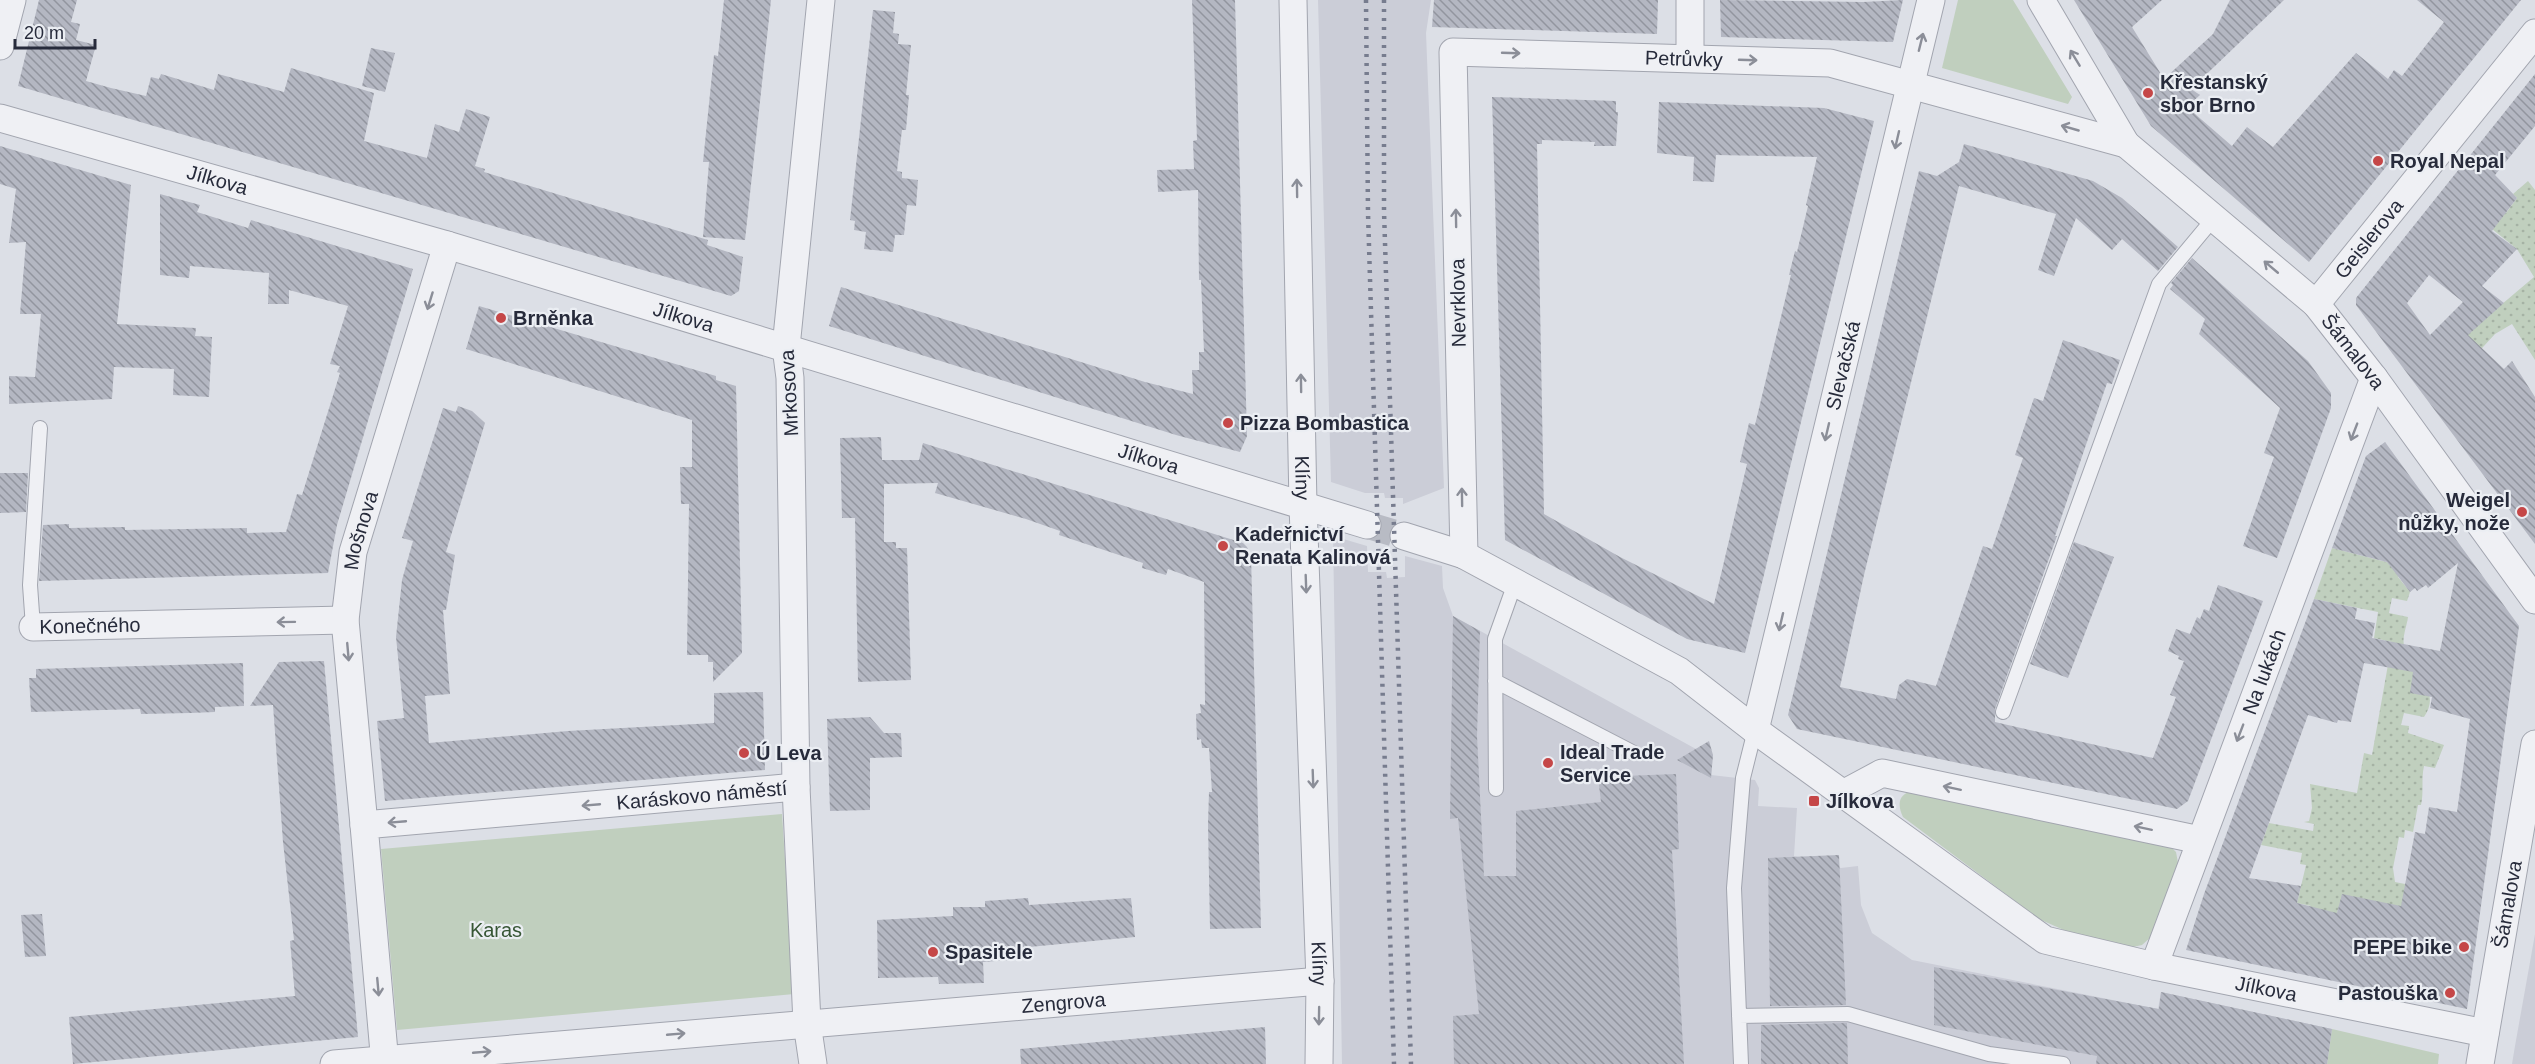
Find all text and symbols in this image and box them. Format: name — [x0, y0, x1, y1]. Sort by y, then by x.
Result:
scale bar — [15, 12, 94, 50]
text: 20 m — [24, 23, 64, 43]
one-way arrow — [1915, 32, 1927, 51]
street label: Petrůvky — [1645, 47, 1723, 71]
one-way arrow — [1501, 48, 1521, 59]
one-way arrow — [2069, 50, 2081, 67]
one-way arrow — [1738, 55, 1758, 66]
place label: Křestanský sbor Brno — [2160, 71, 2269, 116]
marker: Křestanský sbor Brno — [2141, 86, 2155, 100]
one-way arrow — [2061, 122, 2080, 133]
one-way arrow — [1890, 130, 1902, 149]
place label: Royal Nepal — [2390, 150, 2504, 172]
marker: Royal Nepal — [2371, 154, 2385, 168]
street label: Jílkova — [184, 161, 251, 199]
one-way arrow — [1291, 179, 1303, 199]
street label: Geislerova — [2330, 194, 2408, 283]
one-way arrow — [1451, 208, 1462, 228]
street label: Nevrklova — [1446, 257, 1470, 348]
one-way arrow — [2263, 260, 2279, 273]
one-way arrow — [424, 291, 435, 310]
street label: Jílkova — [651, 297, 717, 337]
place label: Brněnka — [513, 307, 594, 329]
street label: Šámalova — [2317, 310, 2390, 394]
marker: Brněnka — [494, 311, 508, 325]
street label: Slevačská — [1822, 318, 1864, 412]
street label: Mrkosova — [776, 348, 802, 437]
one-way arrow — [1295, 374, 1307, 394]
place label: Pizza Bombastica — [1240, 412, 1410, 434]
marker: Pizza Bombastica — [1221, 416, 1235, 430]
one-way arrow — [1820, 422, 1832, 441]
one-way arrow — [2347, 422, 2358, 441]
street label: Jílkova — [1116, 439, 1182, 478]
street label: Klíny — [1291, 455, 1314, 500]
street label: Mošnova — [340, 487, 382, 571]
one-way arrow — [1456, 487, 1468, 507]
place label: Weigel nůžky, nože — [2398, 489, 2510, 534]
marker: Weigel nůžky, nože — [2515, 505, 2529, 519]
place label: Kadeřnictví Renata Kalinová — [1235, 523, 1391, 568]
marker: Kadeřnictví Renata Kalinová — [1216, 539, 1230, 553]
one-way arrow — [1300, 574, 1312, 594]
one-way arrow — [1775, 612, 1787, 631]
street label: Konečného — [39, 614, 141, 638]
one-way arrow — [277, 616, 297, 627]
street label: Na lukách — [2238, 626, 2290, 717]
one-way arrow — [343, 641, 354, 661]
one-way arrow — [2234, 723, 2245, 742]
place label: Ú Leva — [756, 741, 822, 764]
place label: Ideal Trade Service — [1560, 741, 1665, 786]
marker: Ú Leva — [737, 746, 751, 760]
marker: Ideal Trade Service — [1541, 756, 1555, 770]
one-way arrow — [1307, 769, 1318, 789]
street label: Karáskovo náměstí — [616, 777, 788, 814]
one-way arrow — [1943, 781, 1962, 793]
place label: Jílkova — [1826, 790, 1895, 812]
marker: Jílkova — [1807, 794, 1821, 808]
one-way arrow — [582, 800, 602, 811]
one-way arrow — [388, 817, 408, 828]
one-way arrow — [2133, 822, 2153, 833]
street label: Šámalova — [2489, 858, 2526, 950]
park label: Karas — [470, 919, 522, 941]
place label: PEPE bike — [2353, 936, 2452, 958]
marker: PEPE bike — [2457, 940, 2471, 954]
place label: Spasitele — [945, 941, 1033, 963]
street label: Klíny — [1308, 941, 1331, 986]
marker: Spasitele — [926, 945, 940, 959]
street label: Jílkova — [2233, 972, 2300, 1006]
one-way arrow — [373, 976, 384, 996]
place label: Pastouška — [2338, 982, 2439, 1004]
marker: Pastouška — [2443, 986, 2457, 1000]
street label: Zengrova — [1020, 988, 1107, 1017]
one-way arrow — [1313, 1006, 1325, 1026]
one-way arrow — [666, 1028, 685, 1039]
one-way arrow — [471, 1046, 491, 1057]

